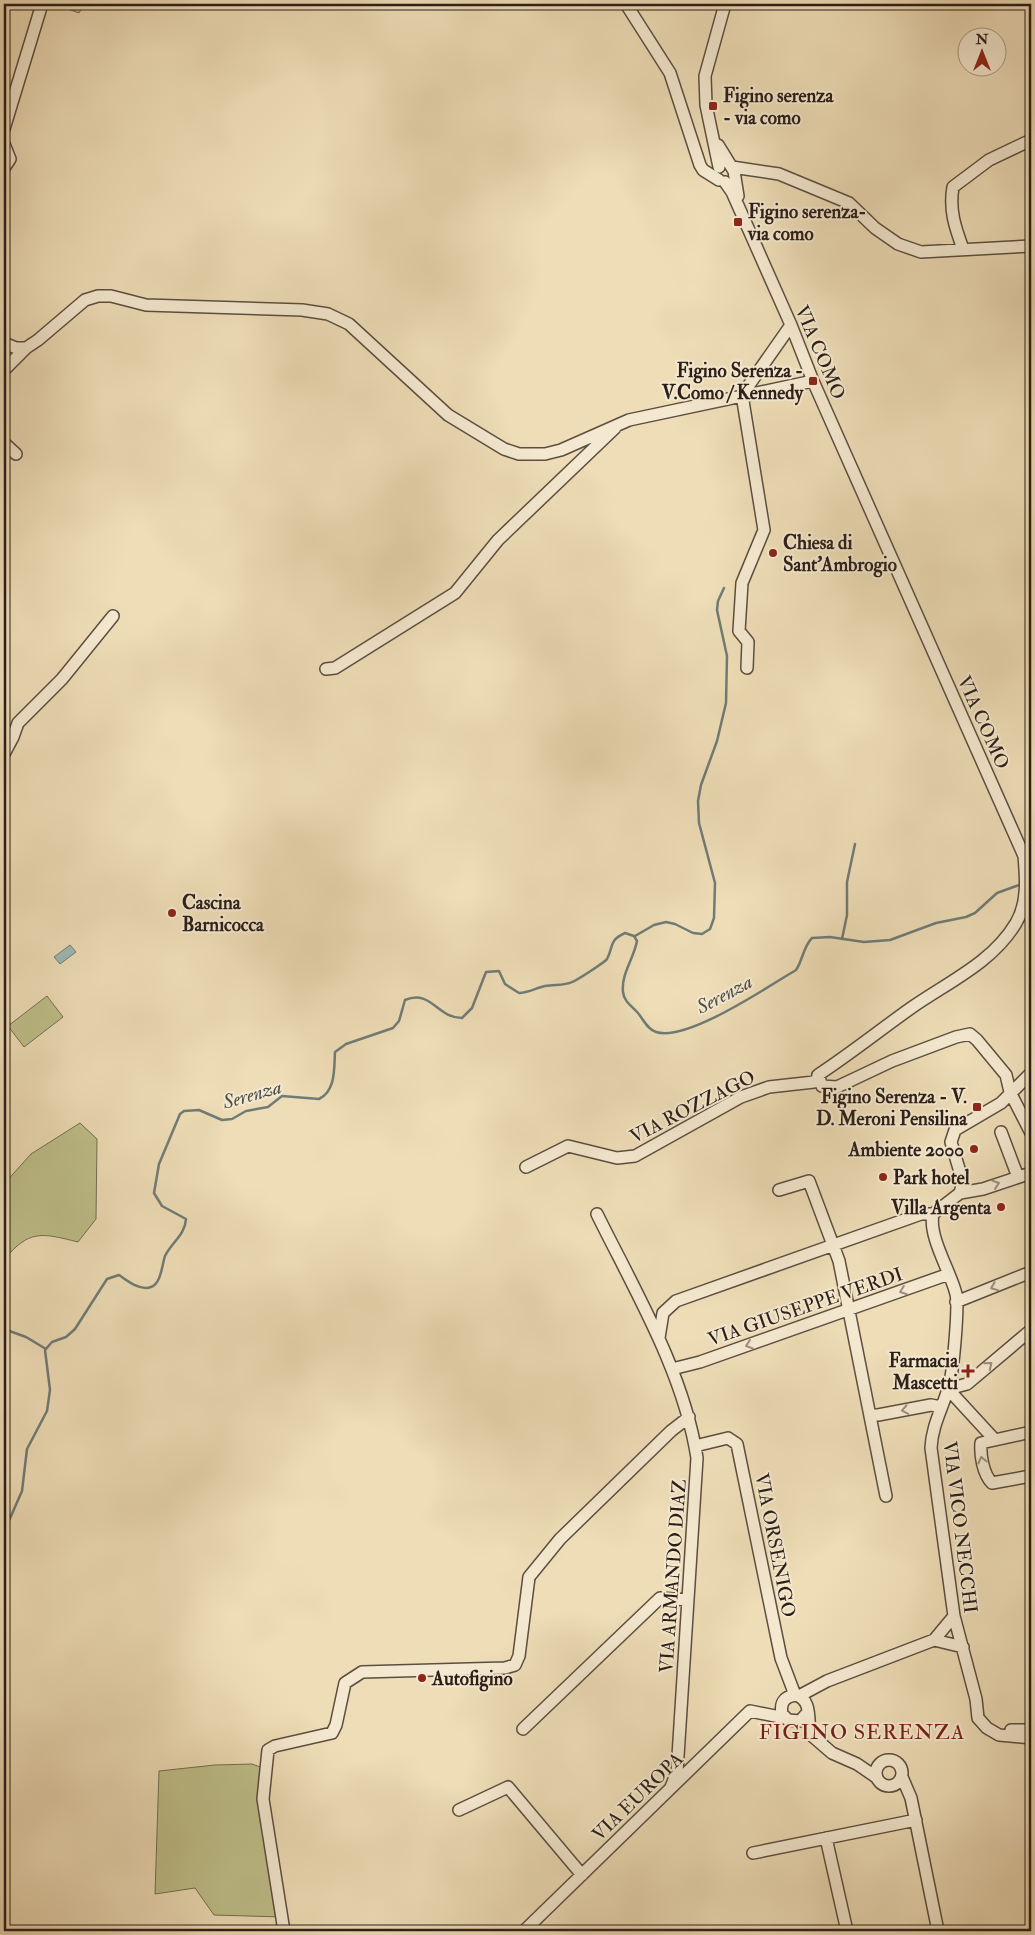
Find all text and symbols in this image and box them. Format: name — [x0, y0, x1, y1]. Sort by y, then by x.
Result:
north arrow — [958, 28, 1008, 78]
text: N — [975, 31, 989, 48]
place label: Figino serenza - via como — [723, 84, 835, 130]
marker: Figino serenza - via como — [707, 100, 719, 112]
place label: Figino serenza- via como — [747, 200, 866, 246]
marker: Figino serenza- via como — [732, 216, 744, 228]
street label: VIA COMO — [790, 302, 851, 403]
place label: Figino Serenza - V.Como / Kennedy — [661, 359, 804, 406]
marker: Figino Serenza - V.Como / Kennedy — [807, 375, 819, 387]
place label: Chiesa di Sant'Ambrogio — [783, 531, 897, 578]
marker: Chiesa di Sant'Ambrogio — [767, 547, 779, 559]
street label: VIA COMO — [952, 672, 1014, 773]
place label: Cascina Barnicocca — [182, 891, 265, 937]
marker: Cascina Barnicocca — [166, 907, 178, 919]
water label: Serenza — [691, 969, 757, 1020]
street label: VIA ROZZAGO — [626, 1065, 759, 1149]
water label: Serenza — [219, 1074, 285, 1115]
place label: Figino Serenza - V. D. Meroni Pensilina — [816, 1085, 968, 1131]
marker: Figino Serenza - V. D. Meroni Pensilina — [971, 1101, 983, 1113]
place label: Ambiente 2000 — [847, 1138, 964, 1162]
marker: Ambiente 2000 — [968, 1143, 980, 1155]
place label: Park hotel — [893, 1166, 970, 1190]
marker: Park hotel — [877, 1171, 889, 1183]
one-way arrow — [991, 1180, 1000, 1190]
place label: Villa Argenta — [890, 1196, 992, 1221]
marker: Villa Argenta — [995, 1201, 1007, 1213]
street label: VIA GIUSEPPE VERDI — [705, 1262, 906, 1352]
one-way arrow — [990, 1281, 999, 1292]
one-way arrow — [899, 1285, 907, 1295]
one-way arrow — [746, 1339, 754, 1349]
place label: Farmacia Mascetti — [889, 1349, 959, 1395]
one-way arrow — [984, 1361, 993, 1370]
marker: Farmacia Mascetti — [962, 1365, 974, 1377]
one-way arrow — [901, 1404, 910, 1414]
street label: VIA VICO NECCHI — [938, 1440, 982, 1615]
one-way arrow — [977, 1456, 988, 1465]
street label: VIA ORSENIGO — [749, 1471, 801, 1619]
street label: VIA ARMANDO DIAZ — [654, 1478, 692, 1674]
place label: Autofigino — [431, 1667, 513, 1692]
marker: Autofigino — [416, 1672, 428, 1684]
district label: FIGINO SERENZA — [759, 1719, 965, 1746]
street label: VIA EUROPA — [587, 1747, 688, 1846]

